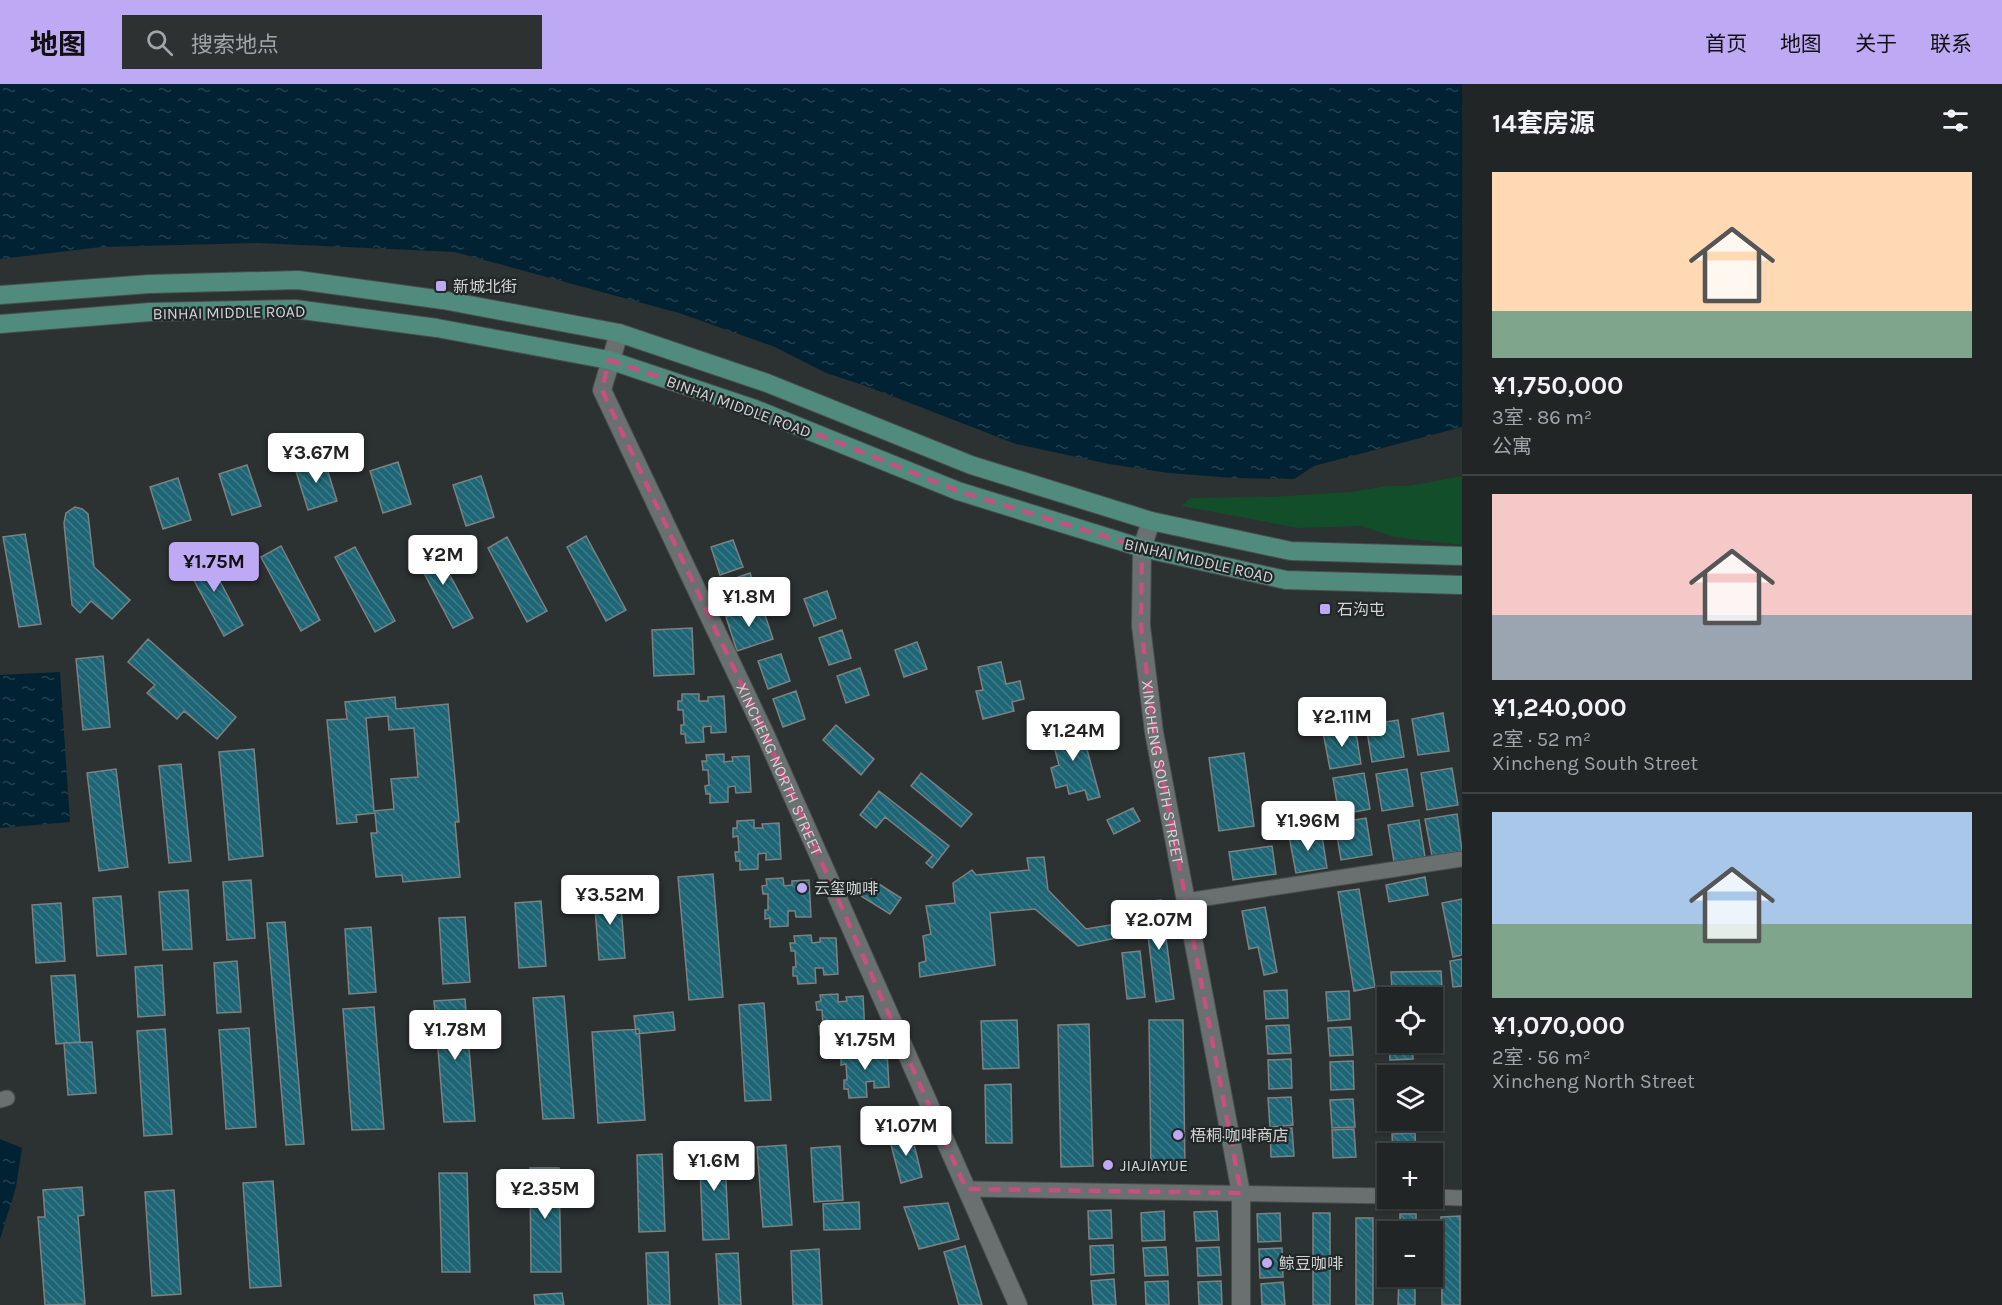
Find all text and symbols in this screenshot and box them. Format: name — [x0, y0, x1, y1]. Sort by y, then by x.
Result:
search box — [122, 15, 542, 69]
icon: search — [143, 26, 176, 59]
text: 地图 — [30, 28, 86, 61]
text: 搜索地点 — [191, 32, 279, 58]
text: 首页 — [1705, 32, 1747, 56]
text: 地图 — [1780, 32, 1822, 56]
text: 关于 — [1855, 32, 1897, 56]
text: 联系 — [1930, 32, 1972, 56]
icon: filters — [1939, 104, 1972, 137]
text: 14套房源 — [1492, 108, 1595, 139]
icon: home — [1678, 211, 1786, 319]
place label: 新城北街 — [453, 277, 517, 296]
marker: 新城北街 — [434, 279, 448, 293]
street label: BINHAI MIDDLE ROAD — [152, 302, 306, 323]
text: ¥1,750,000 — [1492, 370, 1624, 401]
street label: BINHAI MIDDLE ROAD — [664, 371, 814, 442]
text: 3室 · 86 m² — [1492, 406, 1592, 429]
pin: ¥3.67M — [267, 433, 365, 484]
text: 公寓 — [1492, 435, 1532, 458]
text: ¥3.67M — [282, 441, 350, 464]
icon: home — [1678, 533, 1786, 641]
street label: BINHAI MIDDLE ROAD — [1122, 534, 1275, 587]
pin: ¥2M — [414, 535, 472, 586]
pin: ¥1.75M — [165, 542, 263, 593]
text: ¥2M — [422, 543, 464, 566]
text: ¥1.75M — [183, 550, 245, 573]
pin: ¥1.8M — [707, 577, 791, 628]
text: ¥1.8M — [722, 585, 776, 608]
place label: 石沟屯 — [1337, 600, 1385, 619]
marker: 石沟屯 — [1318, 602, 1332, 616]
street label: XINCHENG SOUTH STREET — [1138, 679, 1188, 866]
street label: XINCHENG NORTH STREET — [732, 680, 827, 858]
text: ¥1,240,000 — [1492, 692, 1627, 723]
pin: ¥2.11M — [1293, 697, 1391, 748]
text: ¥2.11M — [1312, 705, 1372, 728]
pin: ¥1.24M — [1024, 711, 1122, 762]
text: ¥1.24M — [1041, 719, 1105, 742]
text: 2室 · 52 m² — [1492, 728, 1591, 751]
text: Xincheng South Street — [1492, 752, 1698, 775]
pin: ¥1.96M — [1259, 801, 1357, 852]
text: ¥1.96M — [1276, 809, 1341, 832]
icon: home — [1678, 851, 1786, 959]
pin: ¥3.52M — [561, 875, 659, 926]
place label: 云玺咖啡 — [814, 879, 878, 898]
marker: 云玺咖啡 — [795, 881, 809, 895]
text: ¥3.52M — [575, 883, 645, 906]
pin: ¥2.07M — [1110, 900, 1208, 951]
text: ¥2.07M — [1125, 908, 1193, 931]
map controls — [1377, 987, 1443, 1287]
button: locate — [1377, 987, 1443, 1053]
pin: ¥1.78M — [406, 1010, 504, 1061]
text: ¥1,070,000 — [1492, 1010, 1625, 1041]
text: ¥1.78M — [423, 1018, 487, 1041]
pin: ¥1.75M — [816, 1020, 914, 1071]
text: ¥1.75M — [834, 1028, 896, 1051]
text: 2室 · 56 m² — [1492, 1046, 1591, 1069]
button: layers — [1377, 1065, 1443, 1131]
text: Xincheng North Street — [1492, 1070, 1695, 1093]
pin: ¥1.07M — [857, 1106, 955, 1157]
text: ¥1.07M — [874, 1114, 938, 1137]
place label: 梧桐·咖啡商店 — [1190, 1126, 1289, 1145]
marker: 梧桐·咖啡商店 — [1171, 1128, 1185, 1142]
pin: ¥1.6M — [672, 1141, 756, 1192]
button: + — [1377, 1143, 1443, 1209]
text: ¥1.6M — [688, 1149, 740, 1172]
place label: JIAJIAYUE — [1120, 1156, 1188, 1175]
marker: JIAJIAYUE — [1101, 1158, 1115, 1172]
pin: ¥2.35M — [496, 1169, 594, 1220]
text: ¥2.35M — [510, 1177, 580, 1200]
button: − — [1377, 1221, 1443, 1287]
place label: 鲸豆咖啡 — [1279, 1254, 1343, 1273]
marker: 鲸豆咖啡 — [1260, 1256, 1274, 1270]

